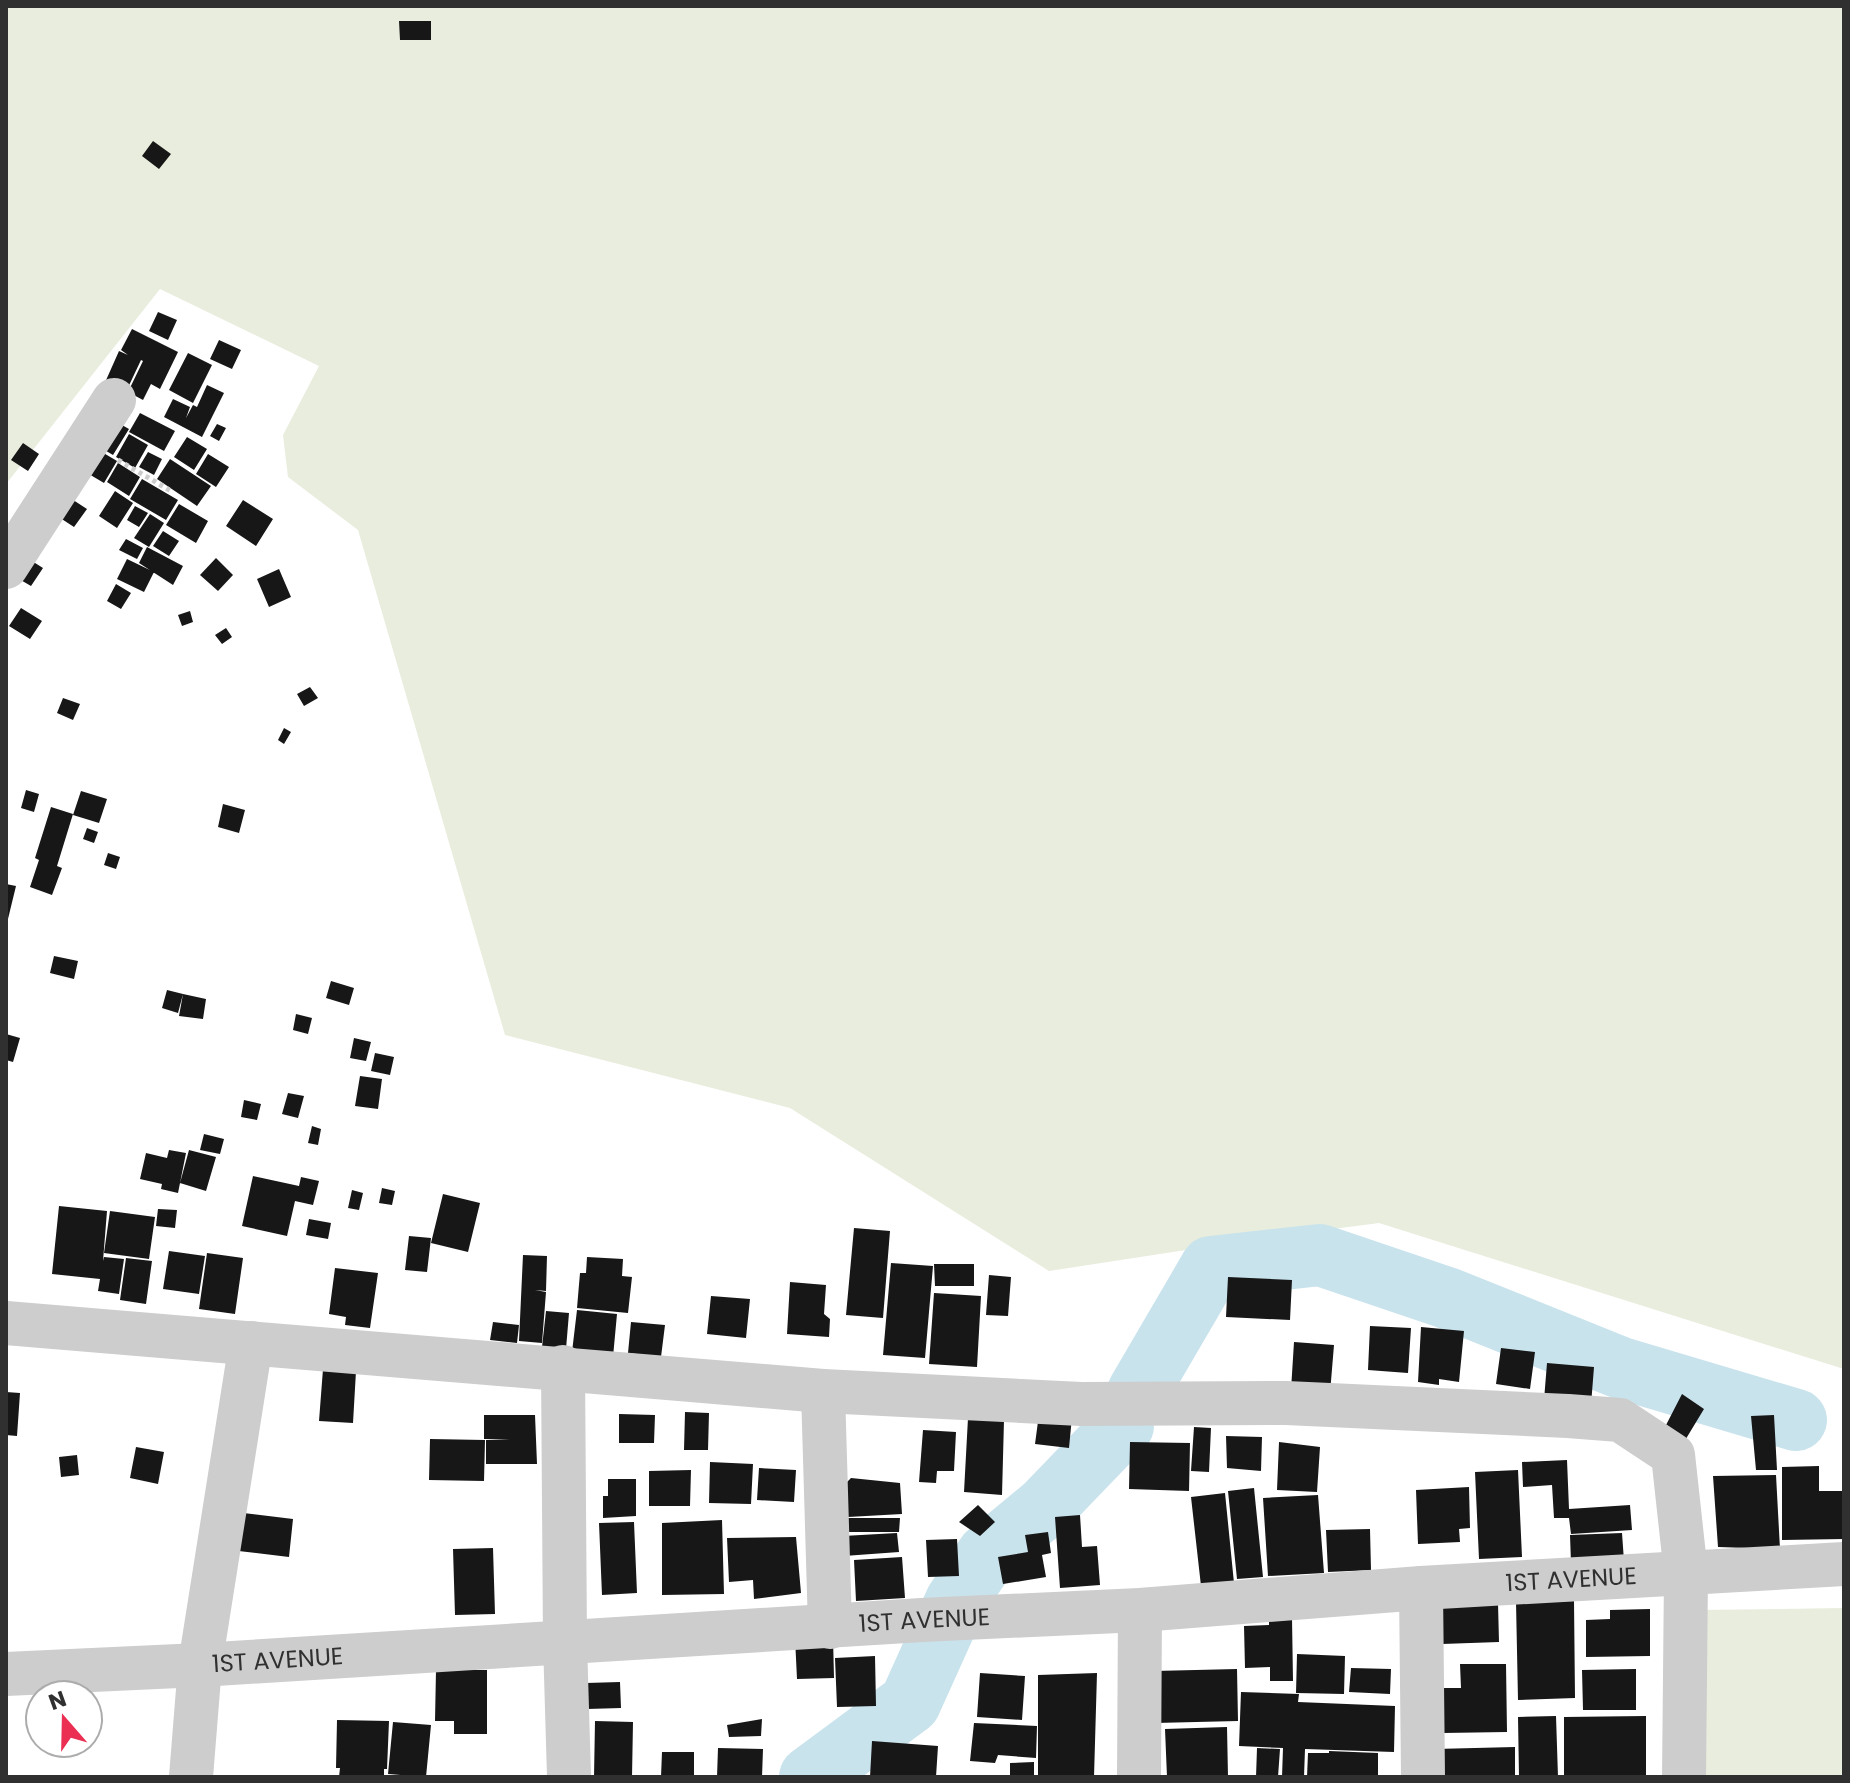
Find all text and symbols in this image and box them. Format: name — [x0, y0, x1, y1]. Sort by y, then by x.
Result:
street label: 1ST AVENUE — [1505, 1559, 1638, 1599]
street label: 1ST AVENUE — [858, 1600, 991, 1640]
street label: 1ST AVENUE — [211, 1639, 344, 1680]
north arrow — [24, 1679, 104, 1759]
text: N — [44, 1683, 70, 1718]

